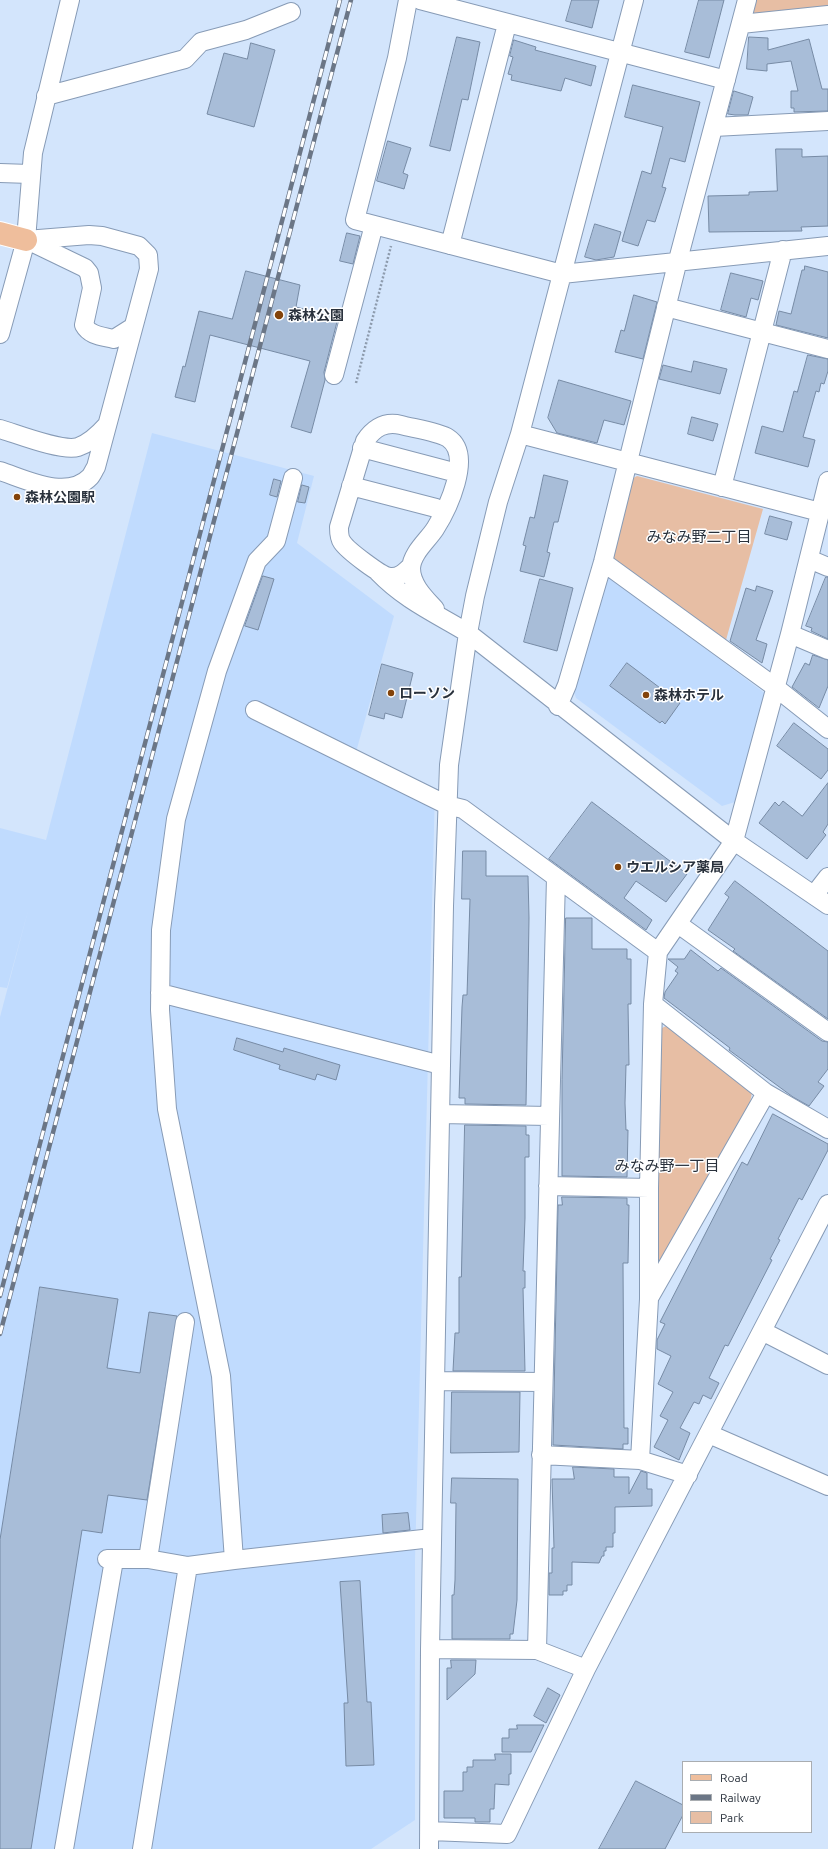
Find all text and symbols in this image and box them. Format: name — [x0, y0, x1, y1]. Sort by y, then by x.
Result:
place label: 森林公園 — [288, 307, 344, 323]
marker: 森林公園 — [273, 309, 285, 321]
place label: 森林公園駅 — [25, 489, 95, 505]
marker: 森林公園駅 — [12, 492, 22, 502]
district label: みなみ野二丁目 — [647, 528, 751, 546]
place label: ローソン — [399, 685, 455, 701]
place label: 森林ホテル — [654, 687, 724, 703]
marker: ローソン — [386, 688, 396, 698]
marker: 森林ホテル — [641, 690, 651, 700]
place label: ウエルシア薬局 — [626, 859, 724, 875]
marker: ウエルシア薬局 — [613, 862, 623, 872]
district label: みなみ野一丁目 — [615, 1157, 719, 1175]
legend — [682, 1761, 812, 1833]
text: Road — [720, 1771, 748, 1784]
text: Railway — [720, 1791, 761, 1804]
text: Park — [720, 1811, 744, 1824]

